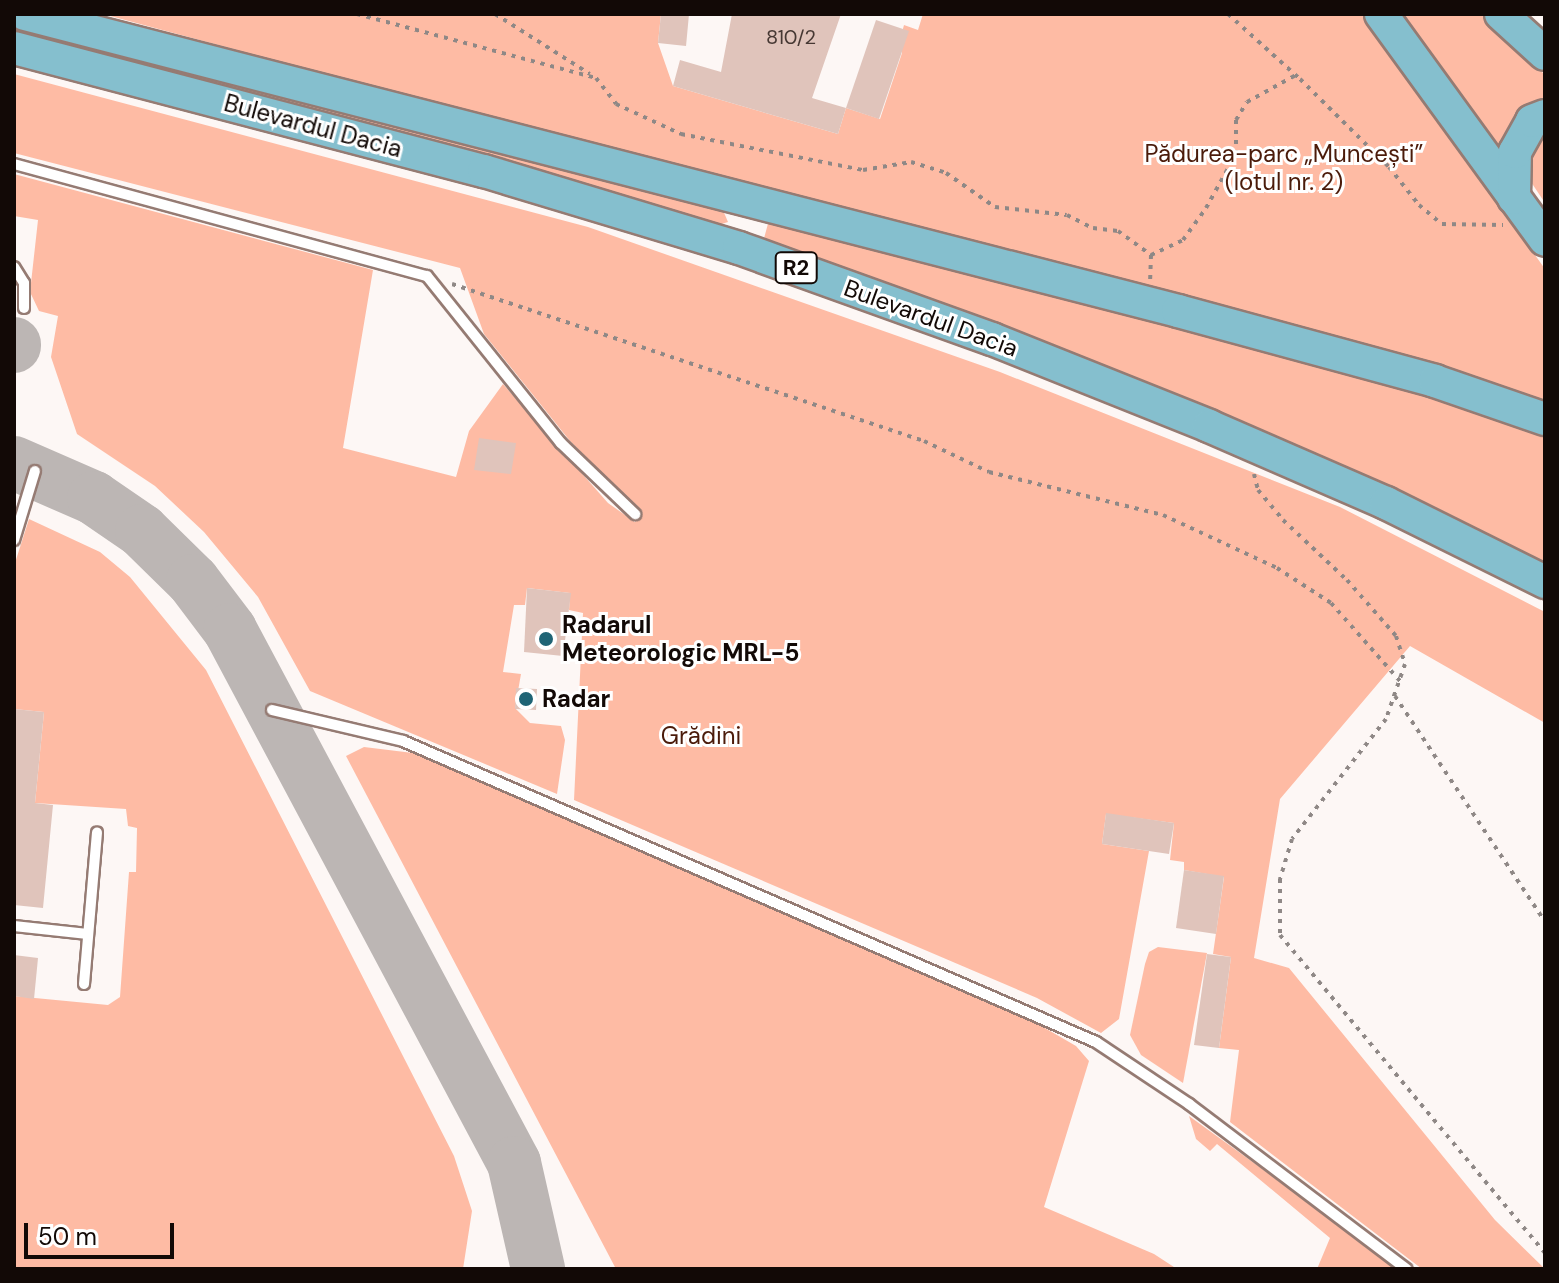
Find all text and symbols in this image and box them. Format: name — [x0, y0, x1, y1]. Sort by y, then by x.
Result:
house number: 810/2 — [766, 25, 816, 49]
street label: Bulevardul Dacia — [221, 88, 405, 164]
park label: Pădurea-parc „Muncești” (lotul nr. 2) — [1145, 140, 1423, 196]
road number: R2 — [774, 250, 818, 286]
street label: Bulevardul Dacia — [840, 273, 1022, 363]
place label: Radarul Meteorologic MRL-5 — [562, 611, 799, 667]
marker: Radarul Meteorologic MRL-5 — [537, 630, 555, 648]
place label: Radar — [542, 685, 610, 713]
marker: Radar — [517, 690, 535, 708]
park label: Grădini — [661, 722, 741, 750]
scale bar — [28, 1207, 178, 1257]
text: 50 m — [38, 1221, 97, 1252]

